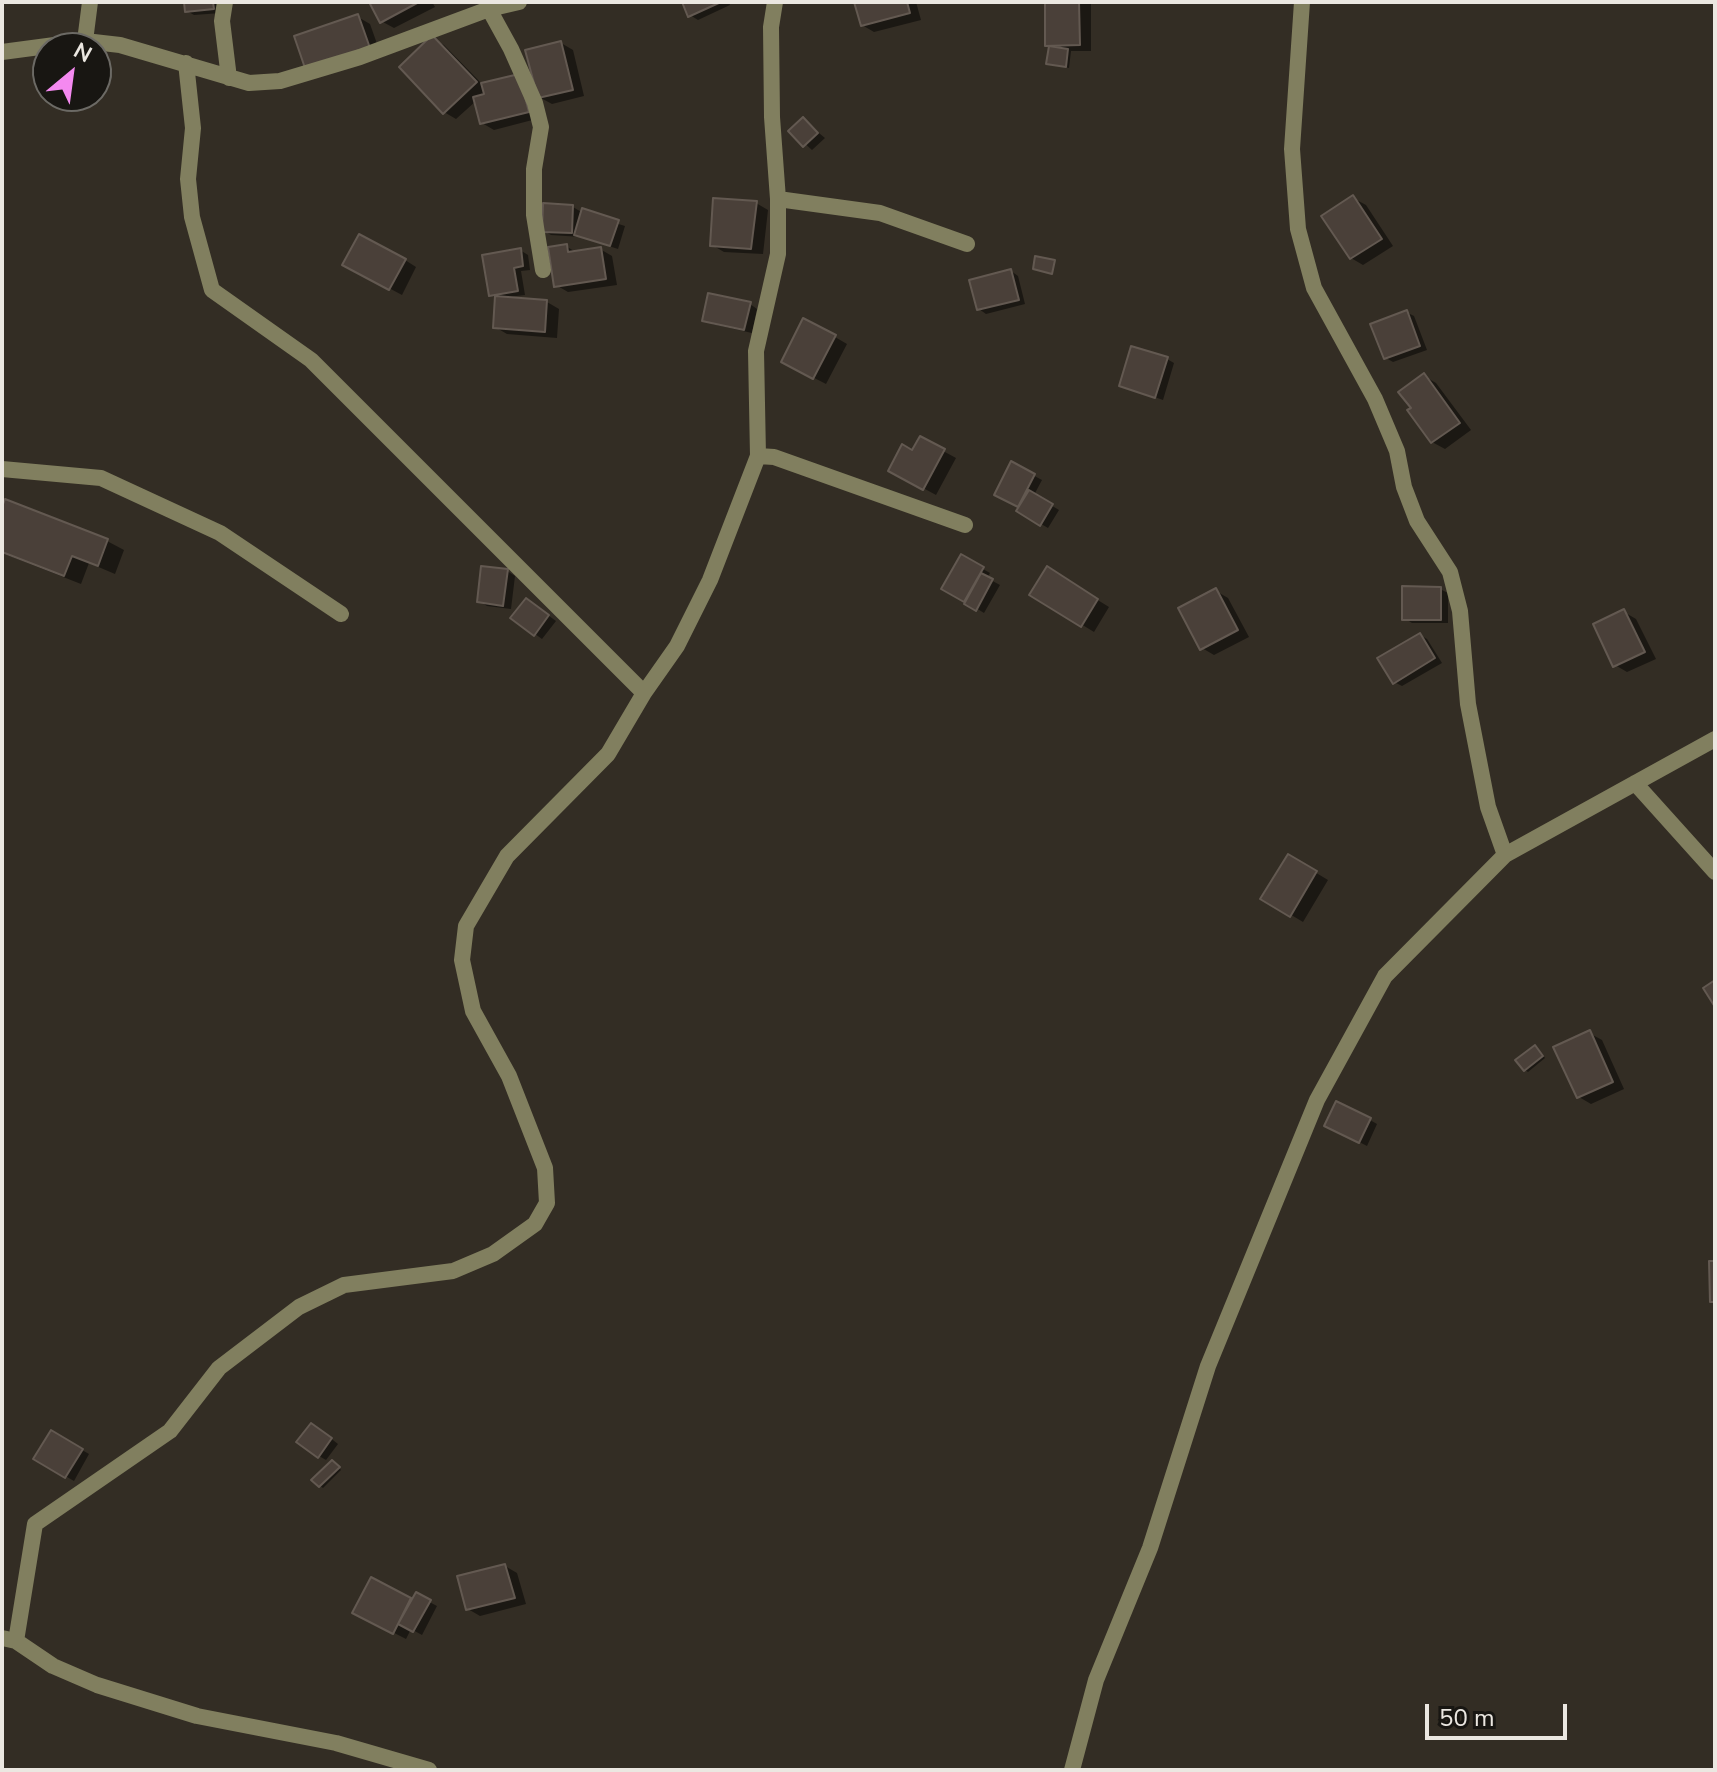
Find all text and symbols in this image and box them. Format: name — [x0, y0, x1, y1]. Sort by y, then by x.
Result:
north arrow — [32, 32, 112, 112]
text: N — [68, 36, 97, 70]
scale bar — [1429, 1688, 1571, 1738]
text: 50 m — [1439, 1702, 1495, 1734]

